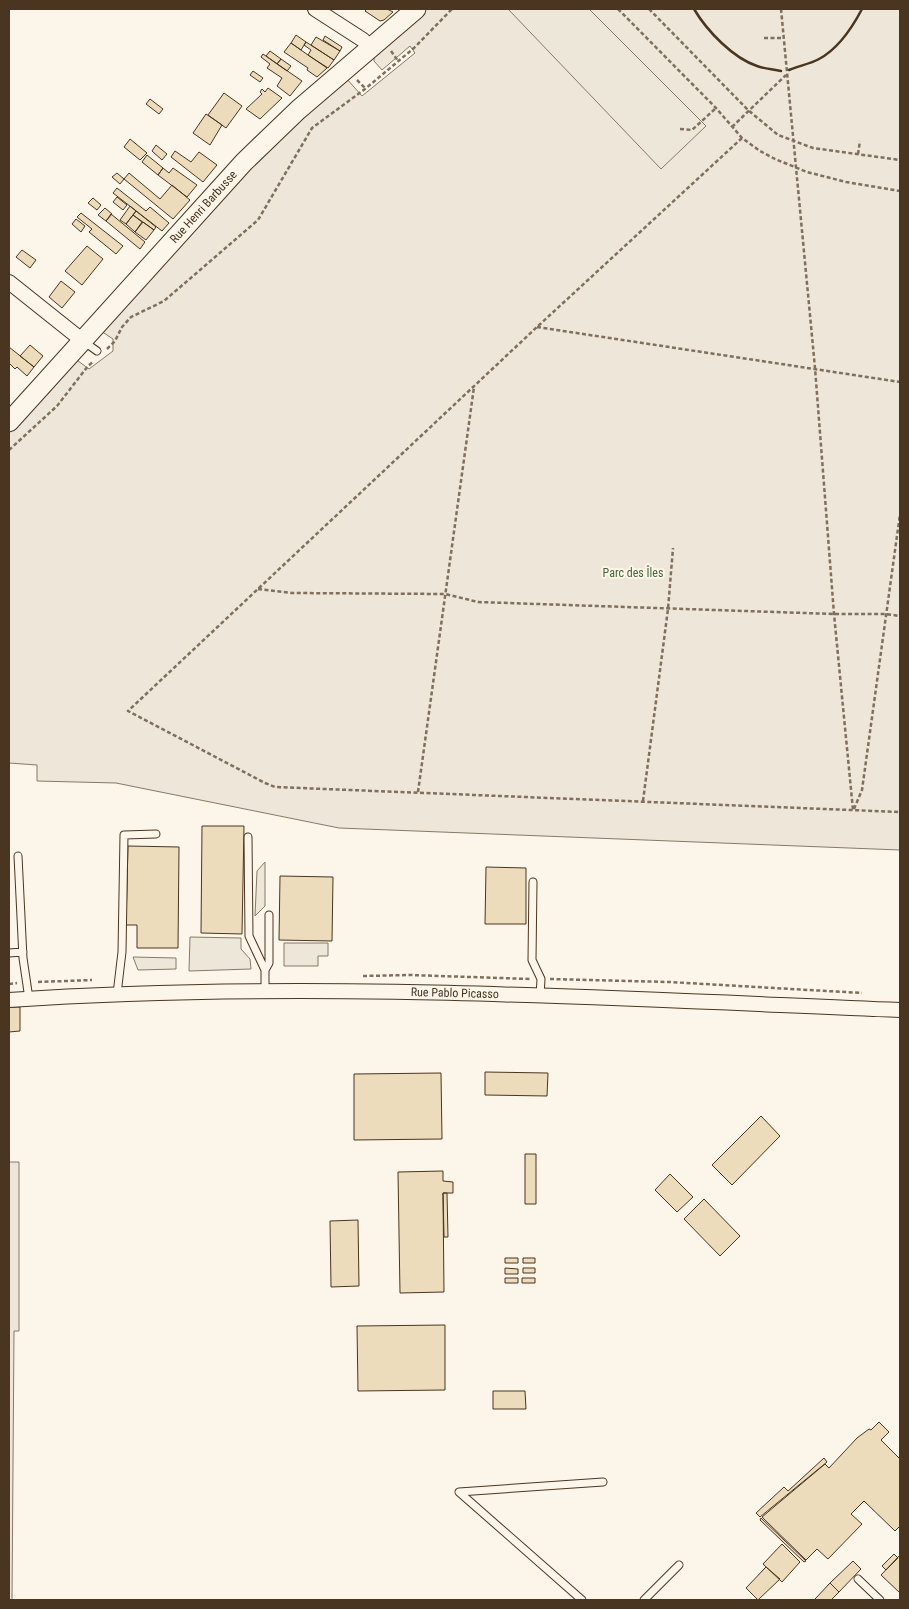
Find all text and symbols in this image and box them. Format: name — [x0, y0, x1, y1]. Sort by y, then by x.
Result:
street label: Rue Henri Barbusse — [167, 167, 240, 246]
park label: Parc des Îles — [603, 565, 663, 580]
street label: Rue Pablo Picasso — [411, 985, 499, 1001]

